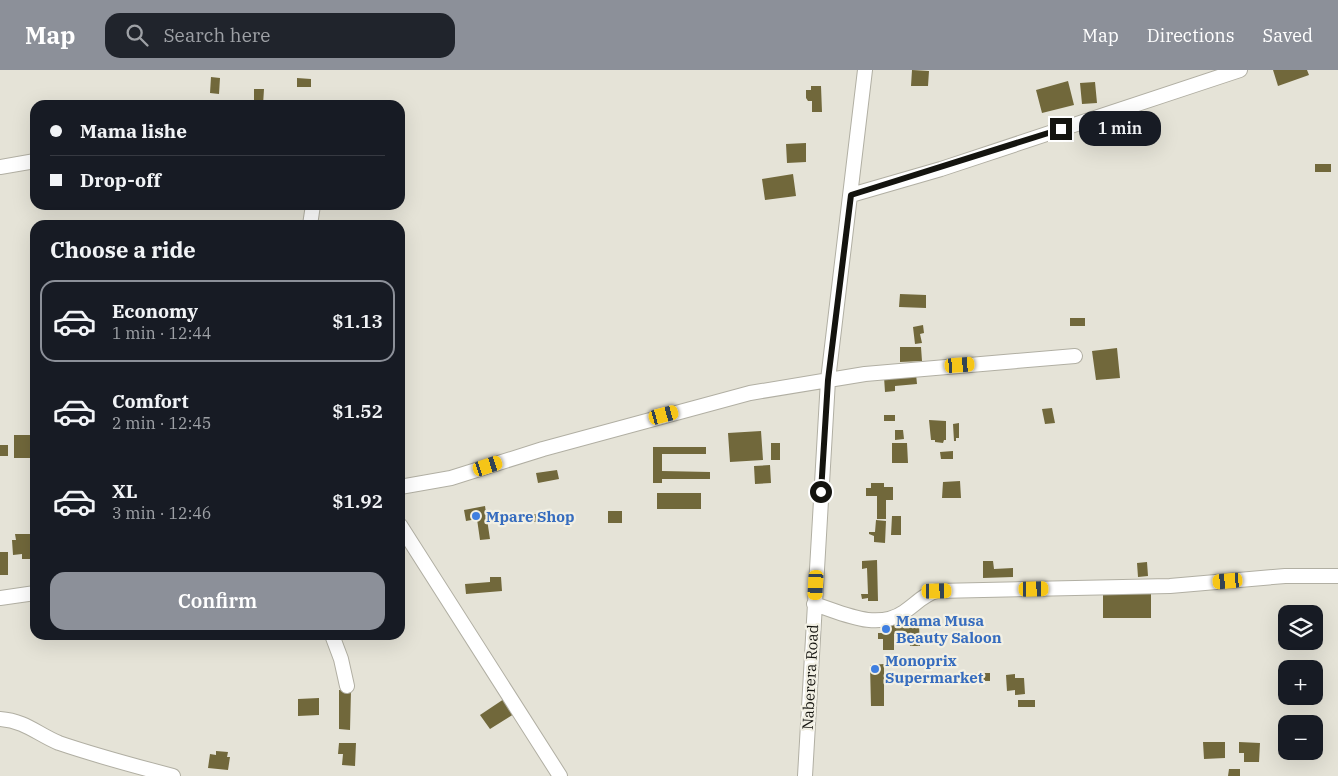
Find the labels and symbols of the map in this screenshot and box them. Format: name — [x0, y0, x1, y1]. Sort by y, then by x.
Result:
callout: 1 min — [1078, 112, 1161, 146]
route end — [1050, 118, 1072, 140]
car — [944, 356, 975, 374]
car — [647, 404, 680, 426]
car — [471, 454, 504, 478]
route start — [810, 481, 832, 503]
place label: Mpare Shop — [486, 507, 574, 526]
marker: Mpare Shop — [470, 510, 482, 522]
car — [807, 570, 824, 600]
car — [1212, 572, 1243, 590]
car — [1018, 581, 1049, 597]
car — [921, 583, 952, 599]
place label: Mama Musa Beauty Saloon — [896, 611, 1002, 647]
marker: Mama Musa Beauty Saloon — [880, 623, 892, 635]
street label: Naberera Road — [798, 624, 822, 730]
place label: Monoprix Supermarket — [885, 651, 984, 687]
marker: Monoprix Supermarket — [869, 663, 881, 675]

